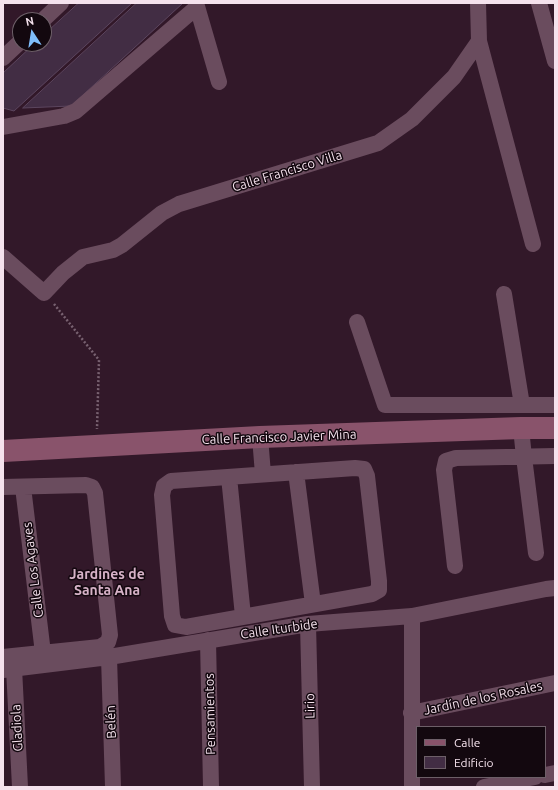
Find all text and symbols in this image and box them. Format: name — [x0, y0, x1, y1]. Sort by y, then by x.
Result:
north arrow — [12, 12, 52, 52]
text: N — [24, 15, 35, 28]
street label: Calle Francisco Villa — [230, 147, 344, 195]
street label: Calle Francisco Javier Mina — [201, 427, 357, 447]
street label: Calle Los Agaves — [19, 521, 47, 619]
district label: Jardines de Santa Ana — [69, 566, 145, 598]
street label: Calle Iturbide — [239, 616, 319, 642]
street label: Pensamientos — [201, 673, 219, 755]
street label: Jardín de los Rosales — [422, 678, 544, 718]
street label: Lirio — [302, 693, 318, 719]
street label: Gladiola — [8, 704, 26, 752]
street label: Belén — [103, 705, 119, 739]
legend — [416, 726, 546, 778]
text: Calle — [454, 736, 480, 749]
text: Edificio — [454, 756, 494, 769]

